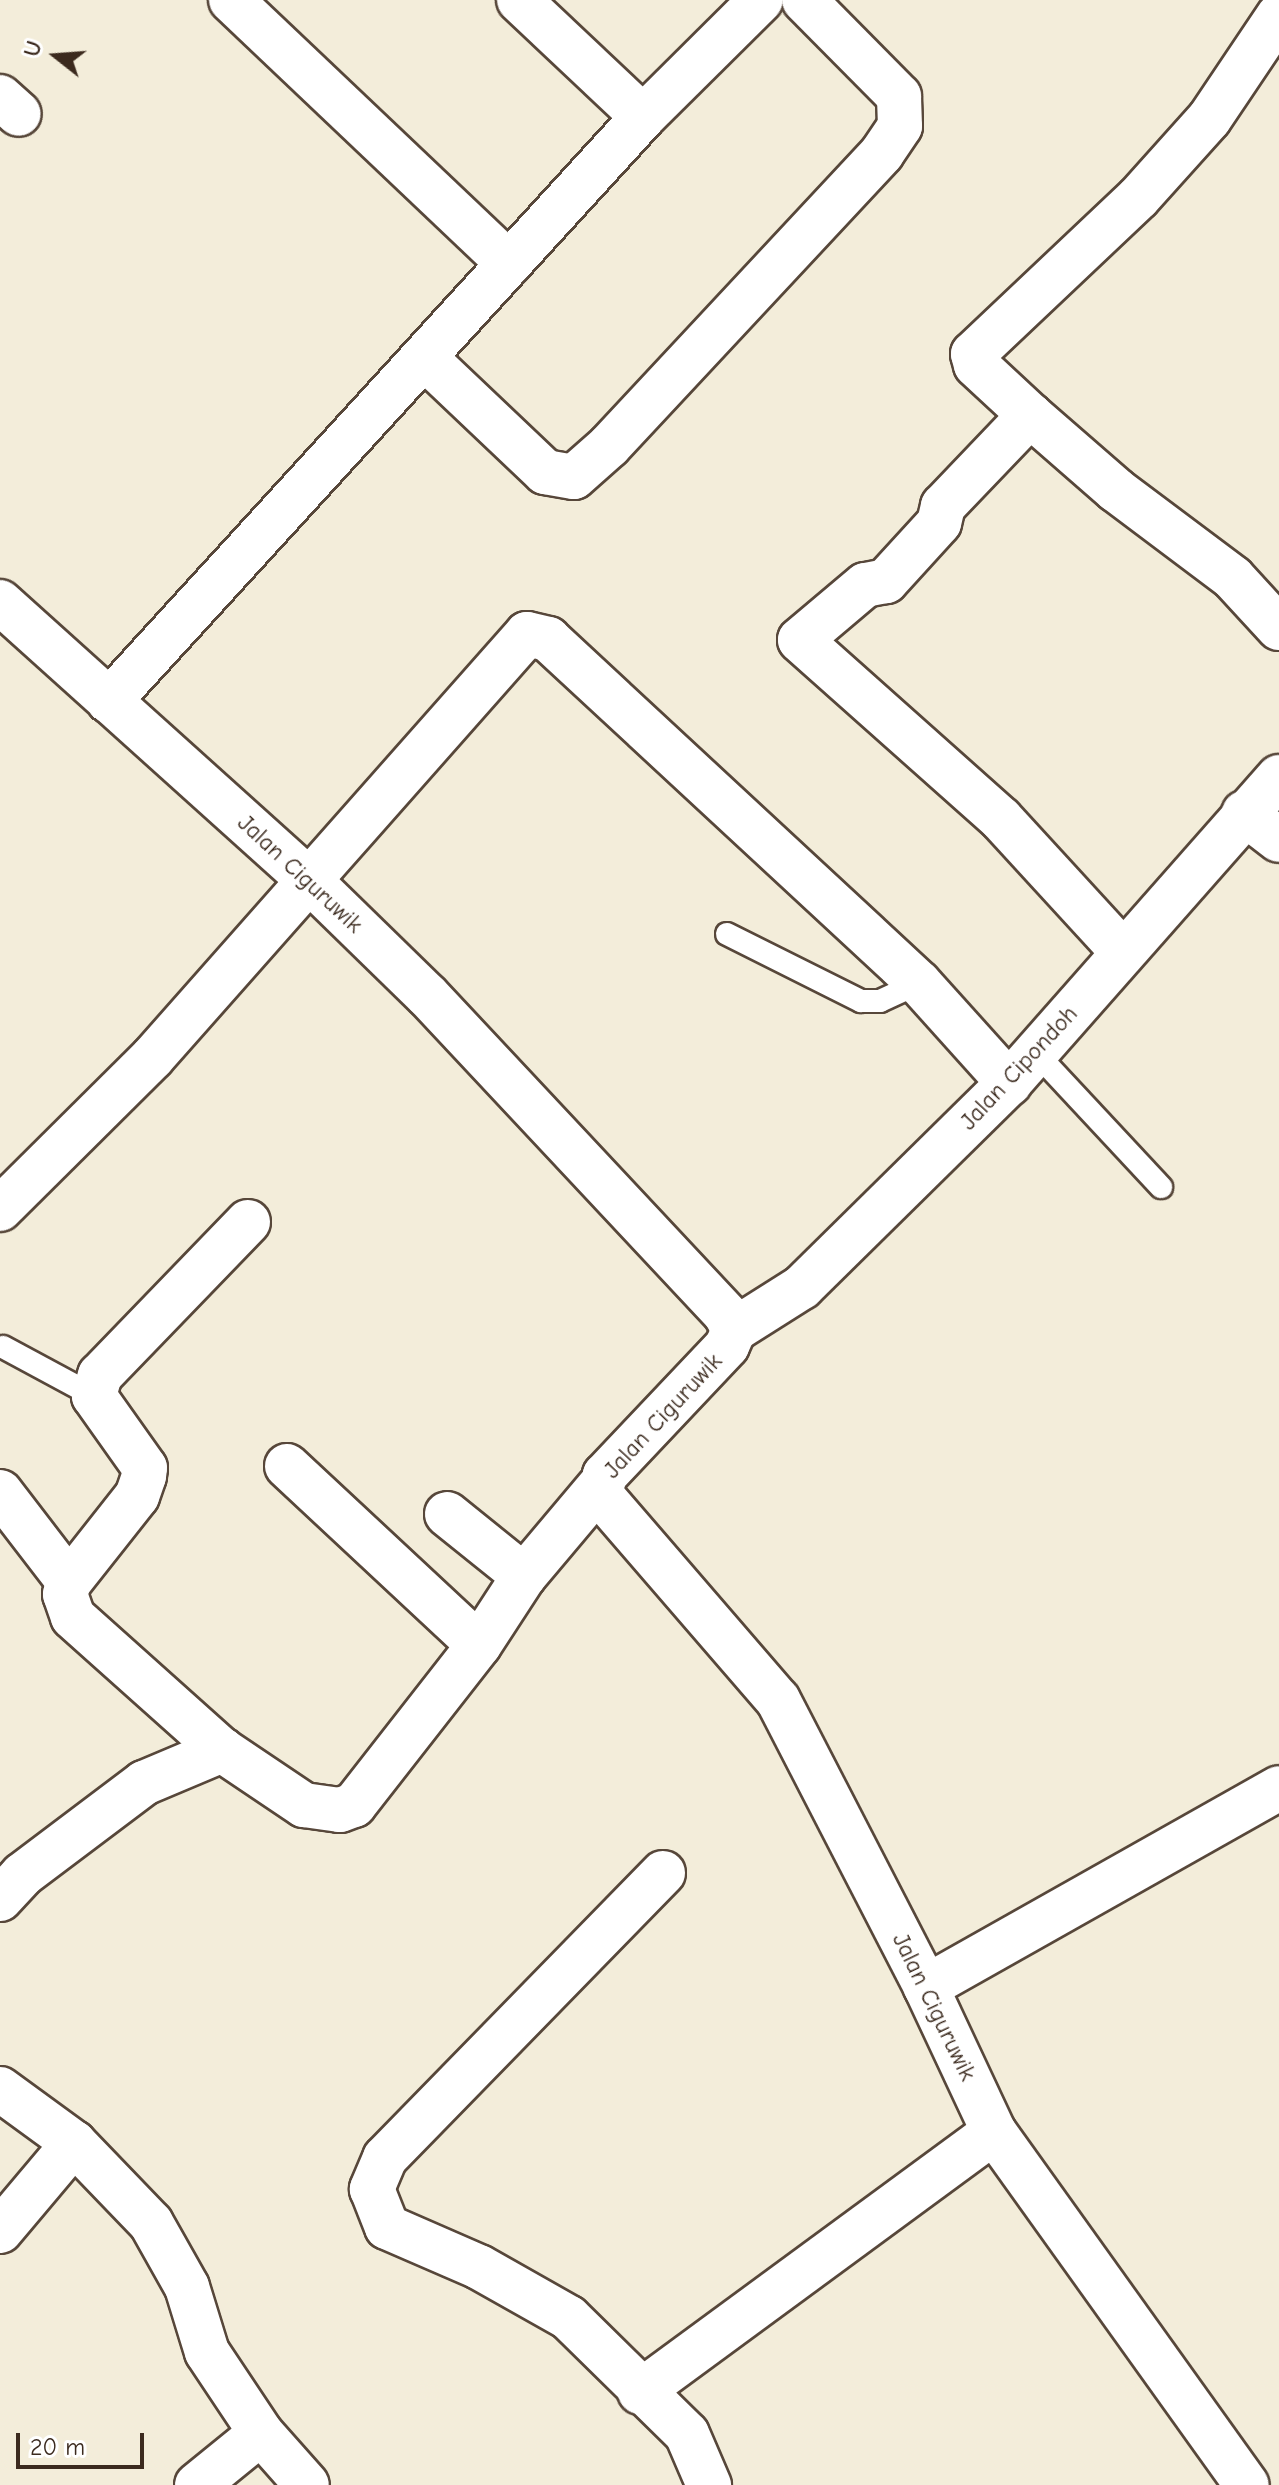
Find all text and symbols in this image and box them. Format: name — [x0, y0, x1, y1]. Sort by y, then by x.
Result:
north arrow — [16, 16, 96, 96]
text: U — [18, 38, 48, 60]
street label: Jalan Ciguruwik — [231, 809, 369, 939]
street label: Jalan Cipondoh — [954, 1000, 1084, 1136]
street label: Jalan Ciguruwik — [598, 1347, 728, 1485]
street label: Jalan Ciguruwik — [886, 1928, 982, 2086]
scale bar — [20, 2417, 148, 2467]
text: 20 m — [30, 2433, 85, 2461]

